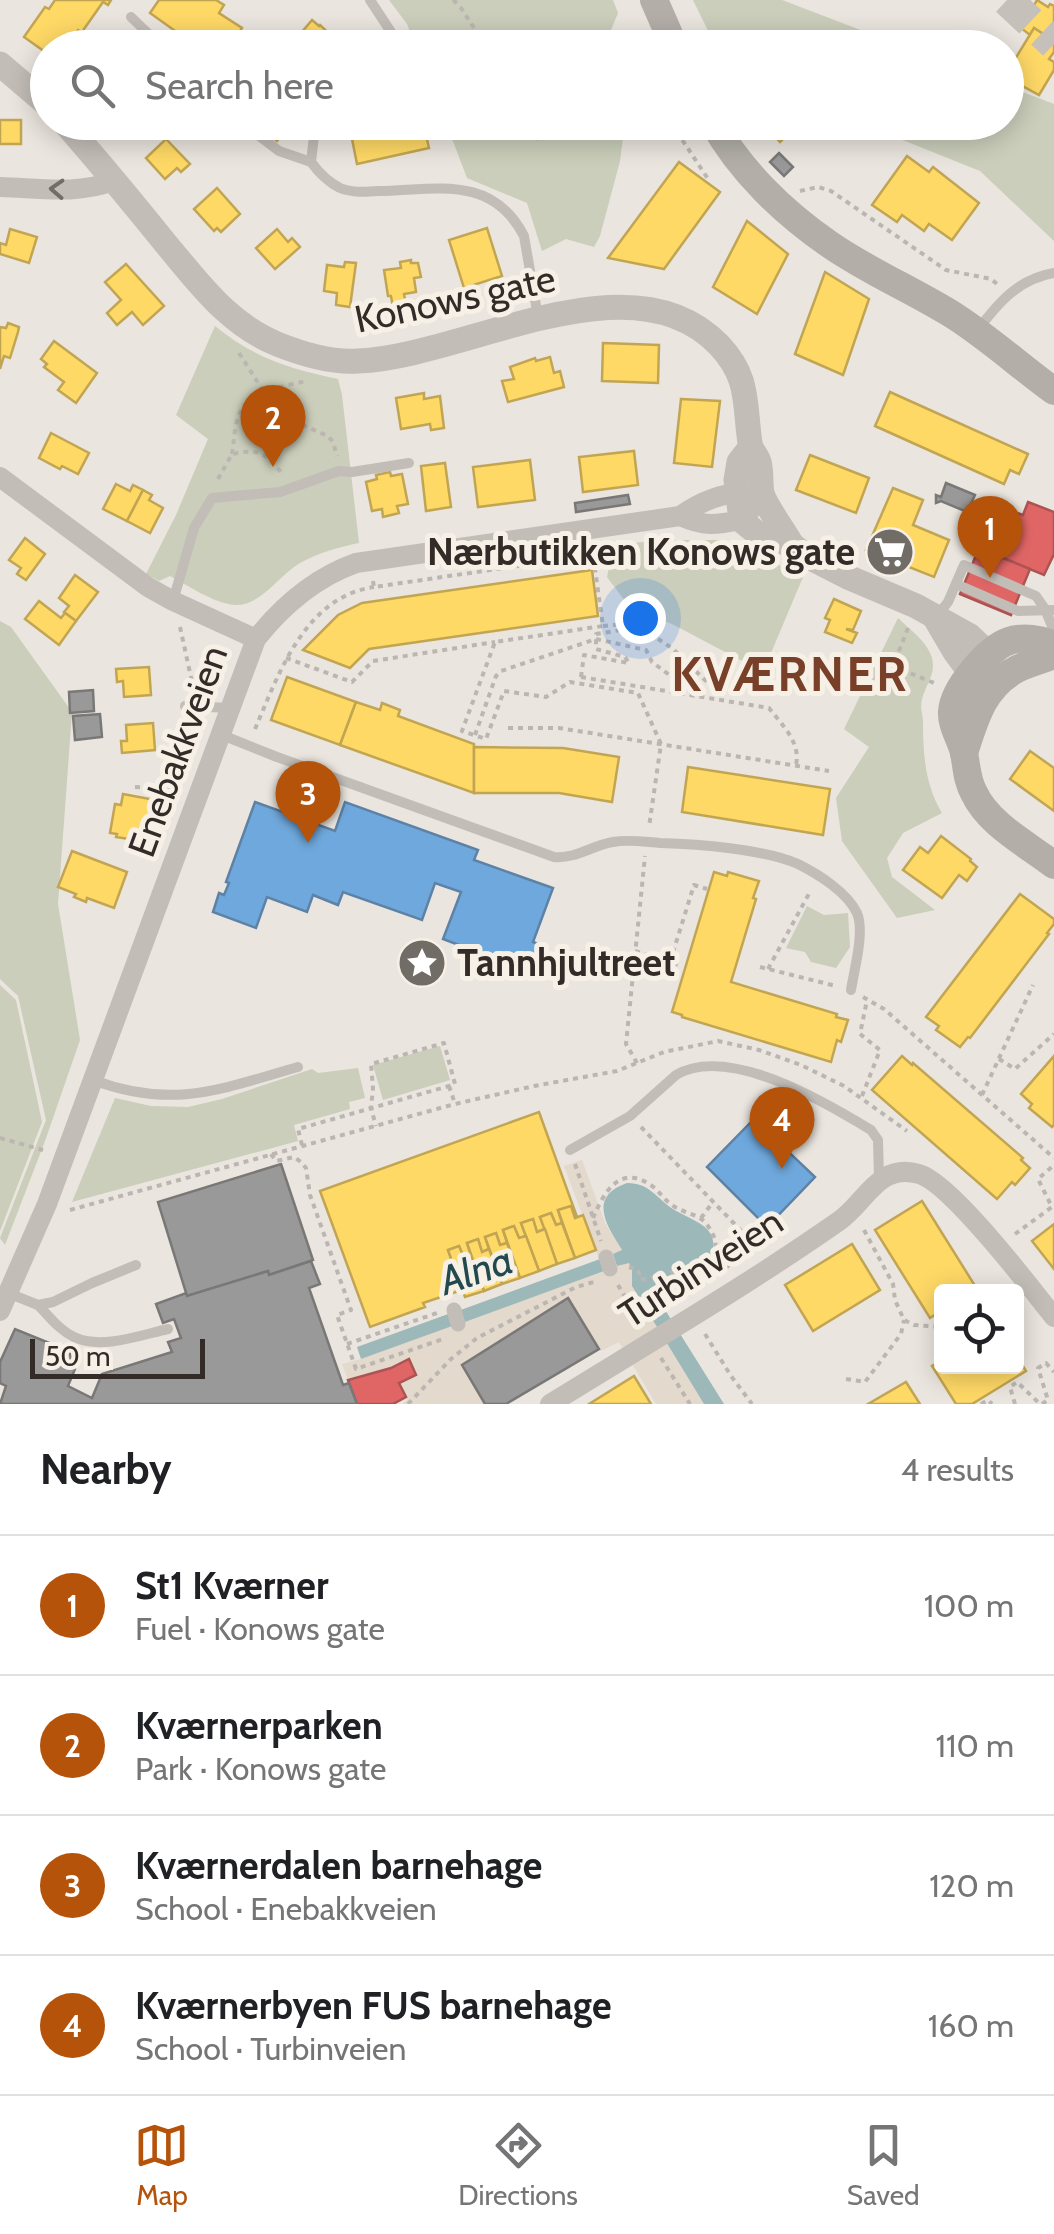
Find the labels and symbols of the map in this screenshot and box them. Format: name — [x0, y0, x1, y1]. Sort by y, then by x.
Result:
one-way arrow — [49, 179, 65, 200]
street label: Konows gate — [350, 254, 559, 343]
pin: 2 — [240, 384, 306, 467]
pin: 1 — [958, 496, 1022, 578]
supermarket icon: Nærbutikken Konows gate — [864, 526, 916, 578]
place label: Nærbutikken Konows gate — [427, 528, 855, 575]
your location — [615, 593, 666, 644]
street label: Enebakkveien — [118, 639, 237, 863]
district label: KVÆRNER — [671, 645, 909, 703]
pin: 3 — [276, 760, 340, 843]
place icon: Tannhjultreet — [396, 937, 448, 989]
place label: Tannhjultreet — [457, 939, 675, 986]
pin: 4 — [750, 1086, 814, 1169]
street label: Turbinveien — [610, 1197, 791, 1338]
water label: Alna — [431, 1234, 519, 1305]
scale bar — [30, 1334, 205, 1378]

